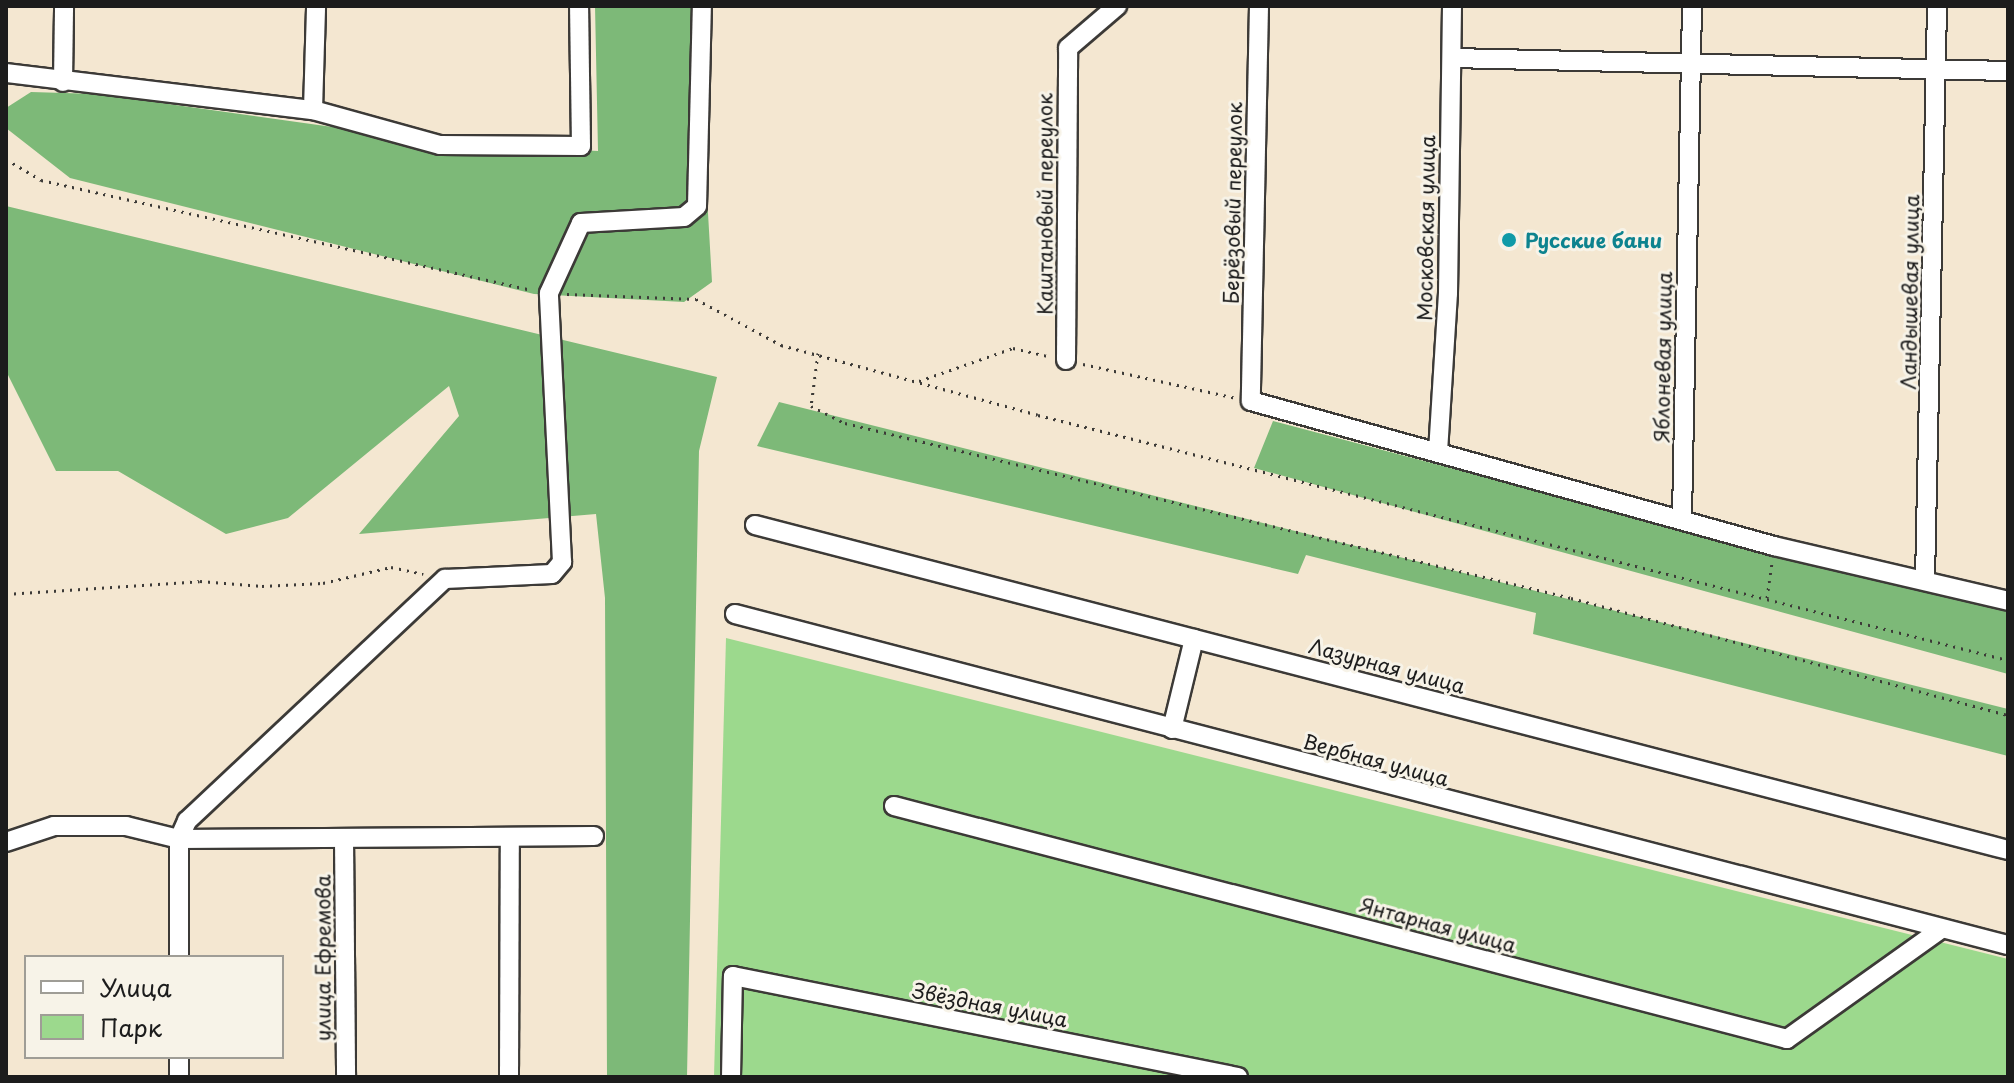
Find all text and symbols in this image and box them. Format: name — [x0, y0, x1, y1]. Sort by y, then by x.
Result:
street label: Каштановый переулок — [1033, 94, 1057, 314]
street label: Берёзовый переулок — [1219, 102, 1247, 304]
street label: Московская улица — [1412, 134, 1440, 322]
street label: Ландышевая улица — [1896, 194, 1924, 390]
place label: Русские бани — [1525, 228, 1664, 252]
marker: Русские бани — [1500, 231, 1518, 249]
street label: Яблоневая улица — [1650, 271, 1676, 443]
street label: Лазурная улица — [1306, 634, 1468, 698]
street label: Вербная улица — [1300, 729, 1452, 791]
street label: улица Ефремова — [311, 874, 335, 1042]
street label: Янтарная улица — [1357, 892, 1519, 958]
legend — [24, 955, 284, 1059]
text: Улица — [100, 969, 172, 1005]
street label: Звёздная улица — [910, 978, 1070, 1032]
text: Парк — [100, 1009, 162, 1045]

